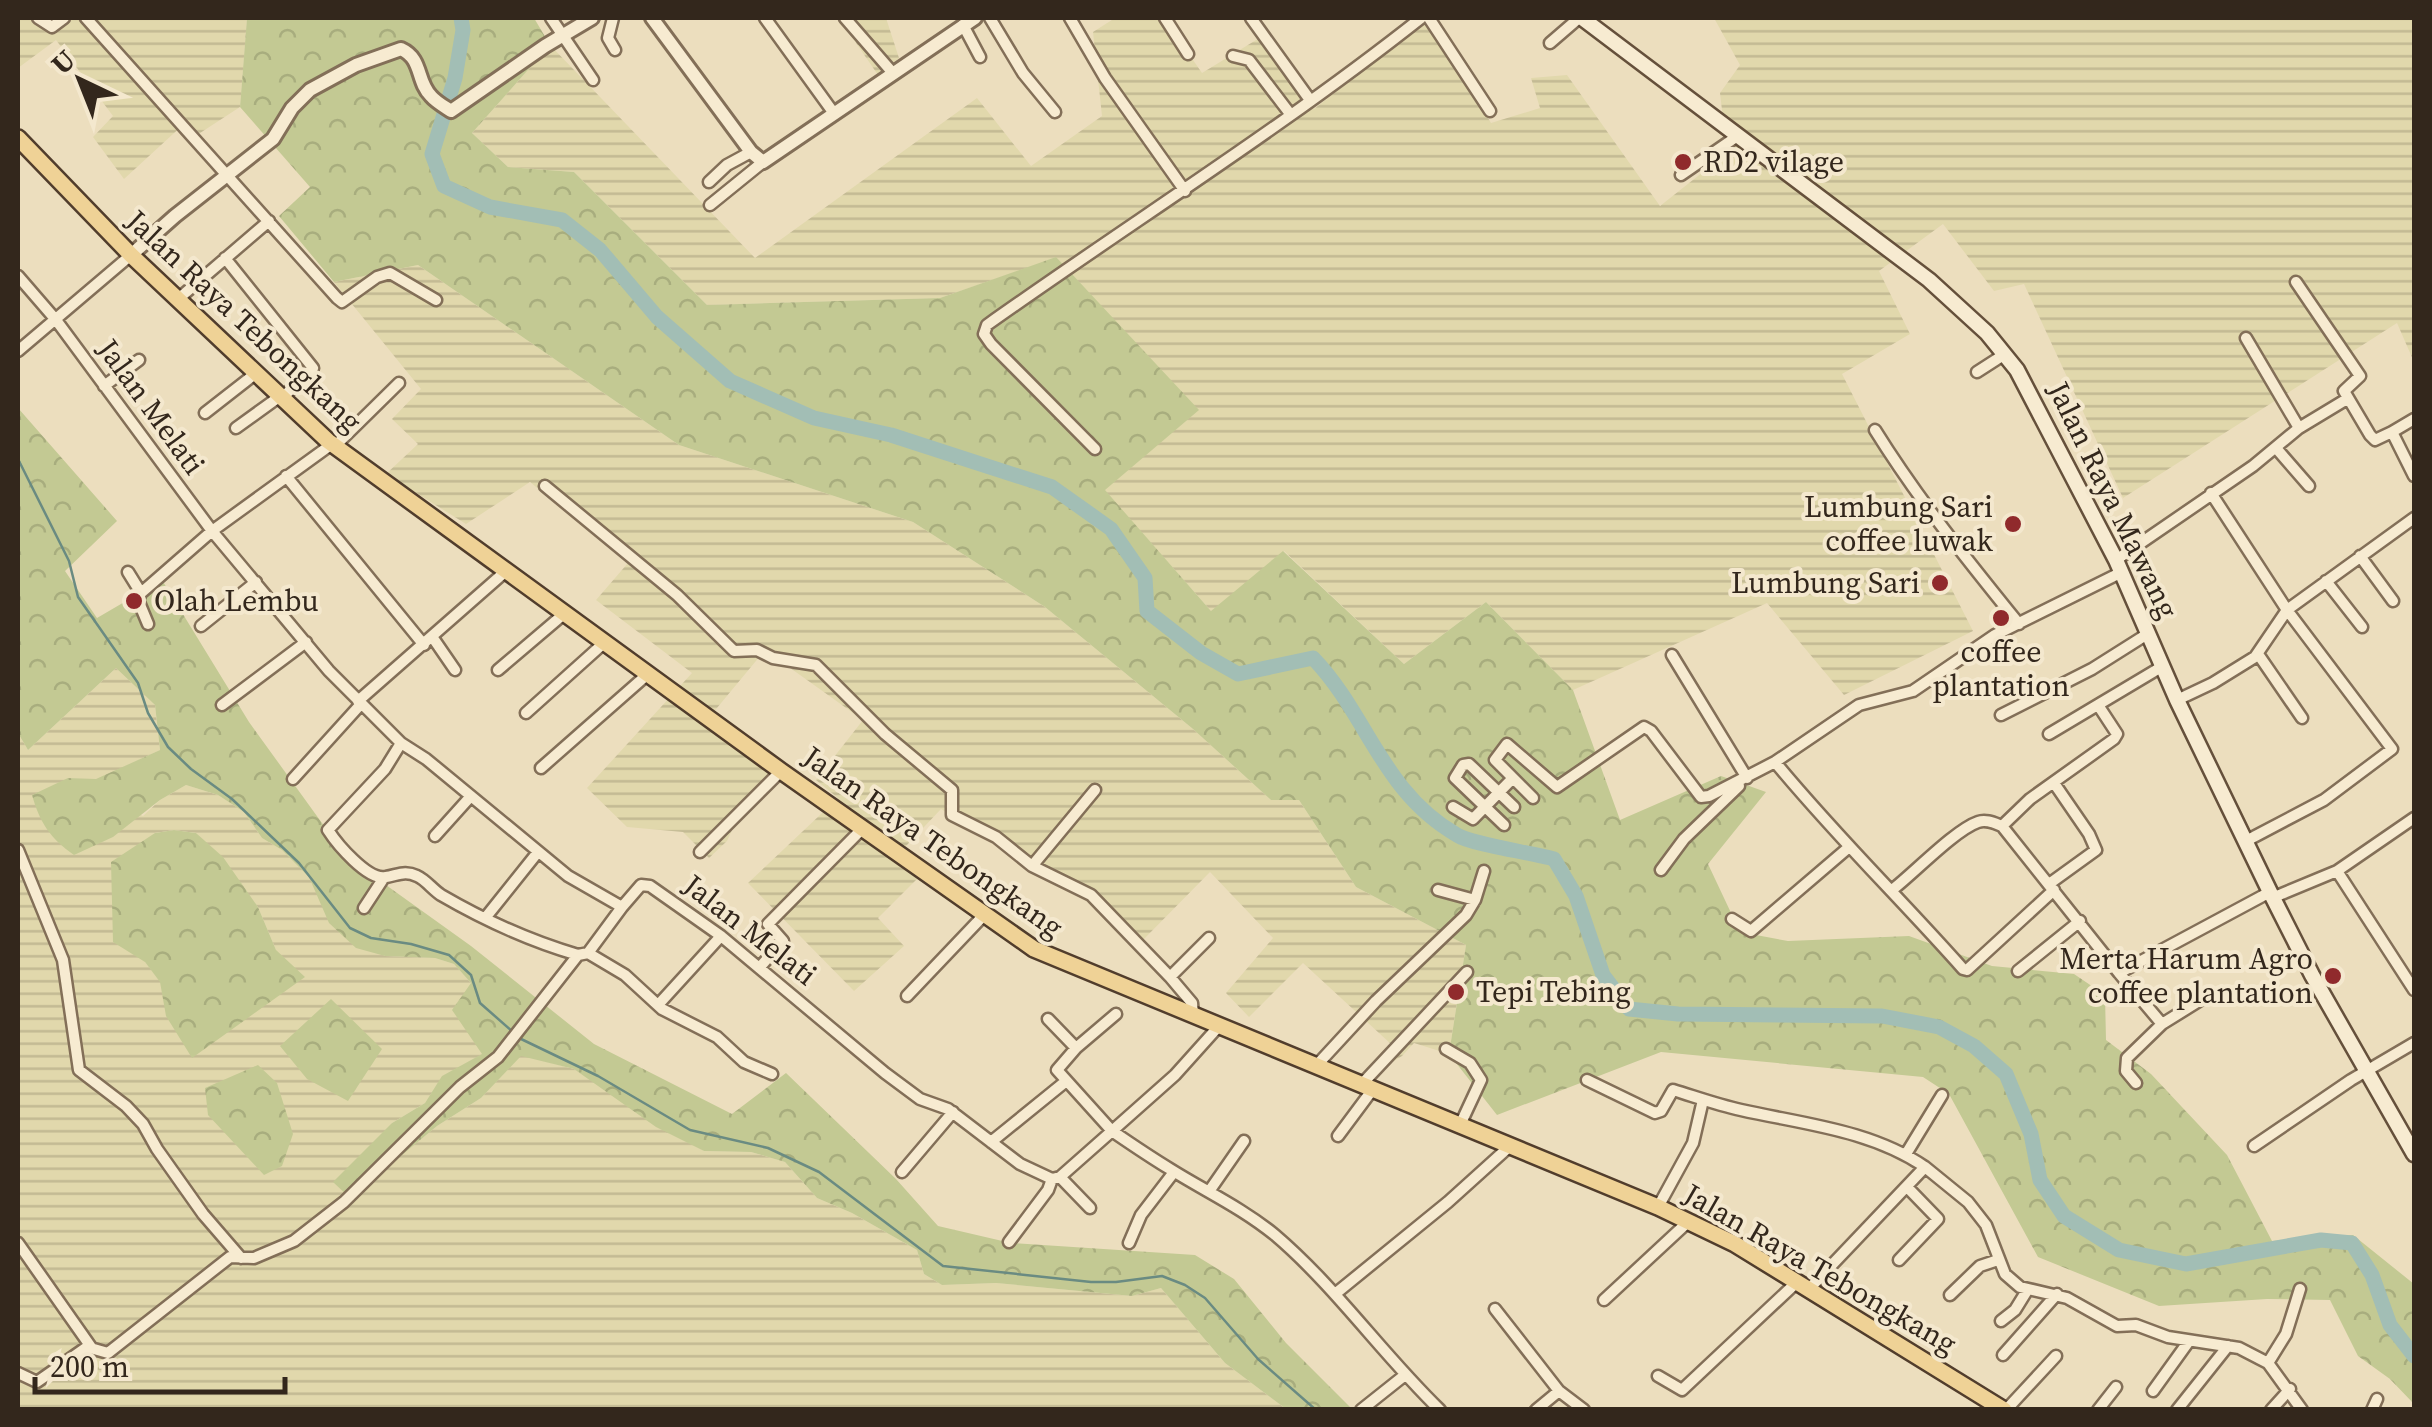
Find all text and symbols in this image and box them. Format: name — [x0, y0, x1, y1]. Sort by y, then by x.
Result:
north arrow — [30, 30, 130, 130]
text: U — [43, 41, 83, 83]
place label: RD2 vilage — [1703, 141, 1844, 182]
marker: RD2 vilage — [1672, 151, 1694, 173]
street label: Jalan Raya Tebongkang — [117, 200, 371, 441]
street label: Jalan Melati — [88, 330, 215, 483]
street label: Jalan Raya Mawang — [2038, 374, 2189, 625]
place label: Lumbung Sari coffee luwak — [1804, 486, 1994, 561]
marker: Lumbung Sari coffee luwak — [2002, 513, 2024, 535]
place label: Lumbung Sari — [1731, 562, 1920, 603]
marker: Lumbung Sari — [1929, 572, 1951, 594]
place label: Olah Lembu — [154, 580, 319, 621]
marker: Olah Lembu — [123, 590, 145, 612]
marker: coffee plantation — [1990, 607, 2012, 629]
place label: coffee plantation — [1932, 631, 2070, 706]
street label: Jalan Raya Tebongkang — [794, 736, 1072, 947]
street label: Jalan Melati — [674, 864, 826, 995]
place label: Merta Harum Agro coffee plantation — [2059, 938, 2313, 1013]
marker: Merta Harum Agro coffee plantation — [2322, 965, 2344, 987]
place label: Tepi Tebing — [1476, 971, 1631, 1012]
marker: Tepi Tebing — [1445, 981, 1467, 1003]
street label: Jalan Raya Tebongkang — [1675, 1173, 1964, 1364]
scale bar — [35, 1332, 285, 1394]
text: 200 m — [50, 1346, 129, 1387]

